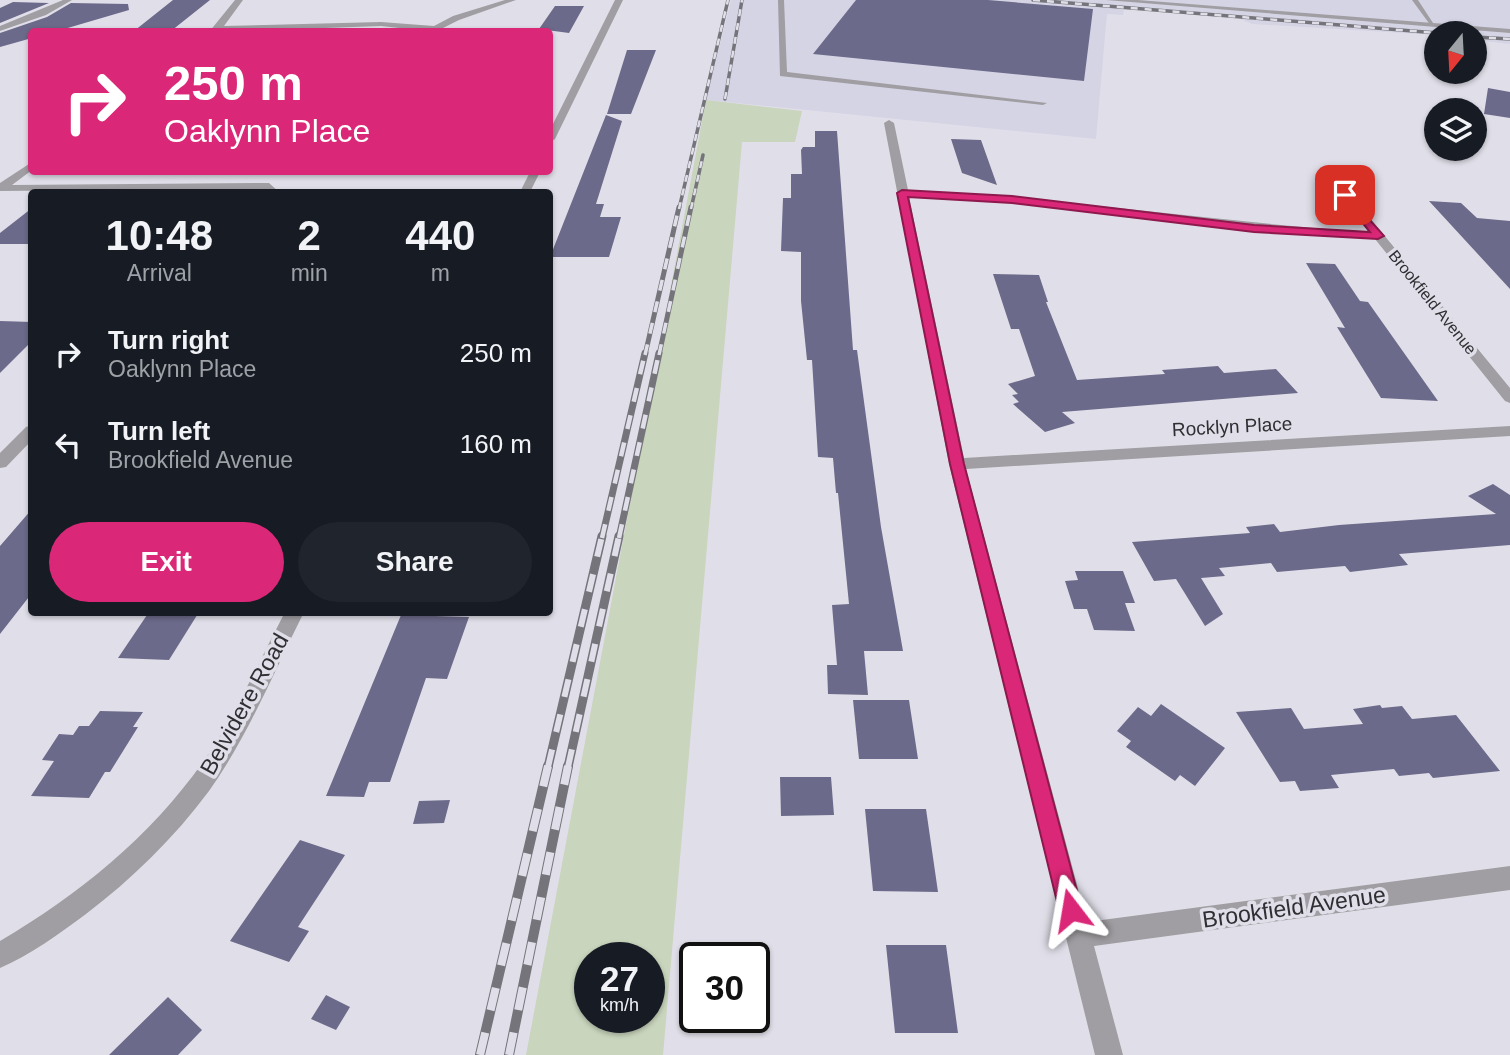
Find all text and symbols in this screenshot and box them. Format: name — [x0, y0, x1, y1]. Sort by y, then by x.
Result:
north arrow — [1424, 21, 1488, 84]
map controls — [1424, 21, 1487, 161]
icon: right — [49, 56, 140, 147]
text: 250 m — [164, 56, 303, 110]
button: layers — [1424, 98, 1487, 161]
text: Oaklynn Place — [164, 113, 370, 149]
pin — [1315, 165, 1375, 225]
icon: arrive — [1326, 176, 1364, 214]
text: 10:48 — [106, 212, 213, 259]
text: 2 — [297, 212, 321, 259]
text: 440 — [405, 212, 475, 259]
street label: Brookfield Avenue — [1386, 247, 1480, 358]
text: Arrival — [127, 260, 192, 286]
text: min — [291, 260, 328, 286]
text: m — [431, 260, 450, 286]
text: Turn right — [108, 325, 229, 355]
icon: right — [49, 335, 87, 373]
text: 250 m — [460, 338, 532, 368]
text: Oaklynn Place — [108, 356, 256, 382]
street label: Rocklyn Place — [1171, 413, 1293, 440]
text: Turn left — [108, 416, 210, 446]
icon: left — [49, 426, 87, 464]
text: 160 m — [460, 429, 532, 459]
text: Brookfield Avenue — [108, 447, 293, 473]
button: Exit — [49, 522, 284, 602]
button: Share — [298, 522, 532, 602]
street label: Belvidere Road — [195, 629, 293, 779]
position arrow — [1034, 873, 1108, 947]
street label: Brookfield Avenue — [1201, 881, 1387, 933]
speed limit sign: 30 — [679, 942, 770, 1033]
text: 27 — [600, 959, 639, 998]
text: km/h — [600, 995, 639, 1015]

